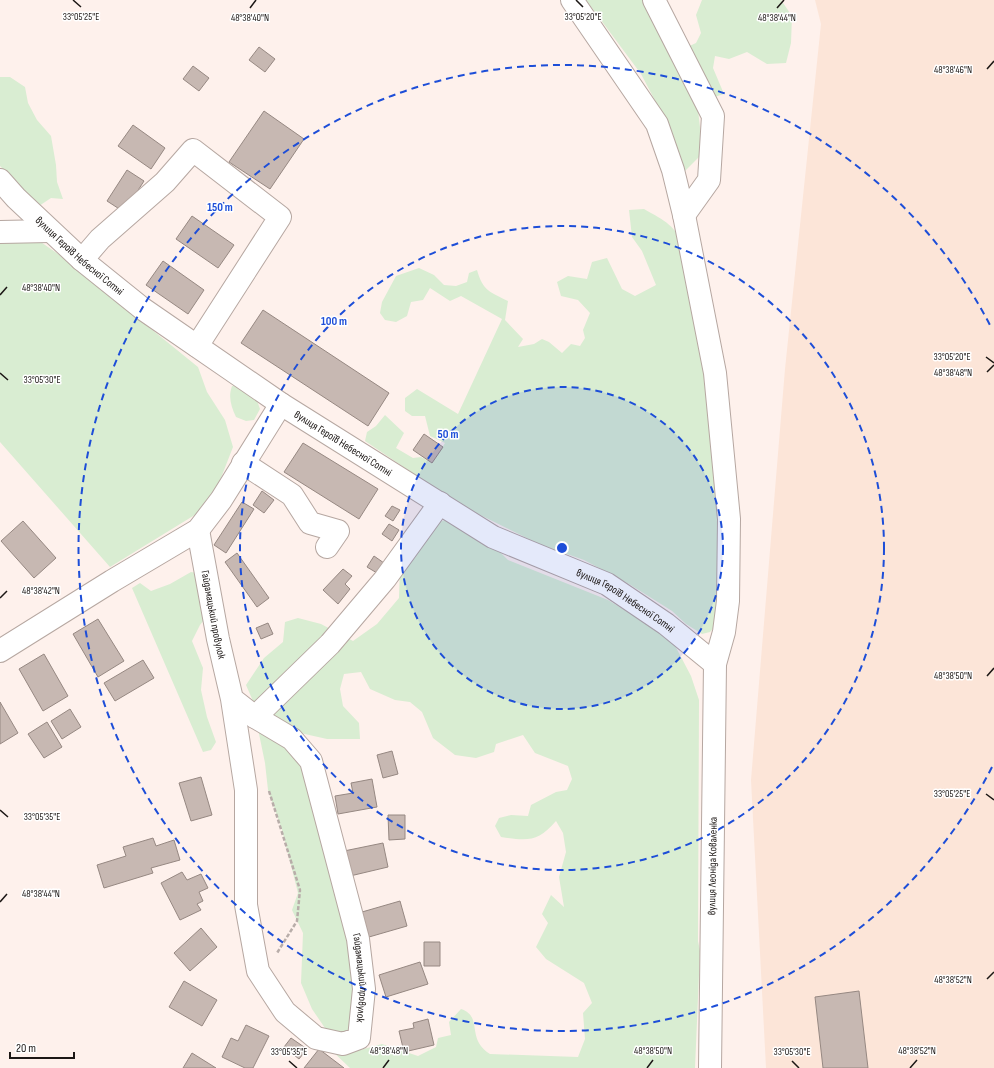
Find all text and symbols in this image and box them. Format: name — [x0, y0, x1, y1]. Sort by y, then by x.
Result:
text: 33°05'25"E — [63, 11, 99, 23]
text: 33°05'20"E — [564, 11, 602, 23]
text: 48°38'40"N — [231, 12, 269, 24]
text: 48°38'44"N — [758, 12, 796, 24]
text: 48°38'46"N — [934, 64, 972, 76]
text: 150 m — [207, 200, 233, 215]
street label: вулиця Героїв Небесної Сотні — [33, 214, 126, 298]
text: 48°38'40"N — [22, 282, 60, 294]
text: 100 m — [321, 314, 347, 329]
text: 33°05'20"E — [933, 351, 971, 363]
text: 48°38'48"N — [934, 367, 972, 379]
text: 33°05'30"E — [23, 374, 61, 386]
street label: вулиця Героїв Небесної Сотні — [292, 408, 394, 479]
text: 50 m — [438, 427, 458, 442]
centre of rings — [555, 541, 569, 555]
street label: вулиця Героїв Небесної Сотні — [574, 566, 677, 635]
street label: Гайдамацький провулок — [199, 569, 229, 661]
text: 48°38'42"N — [22, 585, 60, 597]
text: 48°38'50"N — [934, 670, 972, 682]
text: 33°05'25"E — [934, 788, 970, 800]
text: 33°05'35"E — [24, 811, 60, 823]
street label: вулиця Леоніда Коваленка — [705, 817, 720, 915]
text: 48°38'44"N — [22, 888, 60, 900]
street label: Гайдамацький провулок — [350, 932, 370, 1024]
text: 48°38'52"N — [934, 974, 972, 986]
scale bar — [10, 1034, 74, 1060]
text: 20 m — [16, 1041, 36, 1056]
text: 48°38'48"N — [370, 1045, 408, 1057]
text: 48°38'50"N — [634, 1045, 672, 1057]
text: 48°38'52"N — [898, 1045, 936, 1057]
text: 33°05'35"E — [271, 1046, 307, 1058]
text: 33°05'30"E — [773, 1046, 811, 1058]

